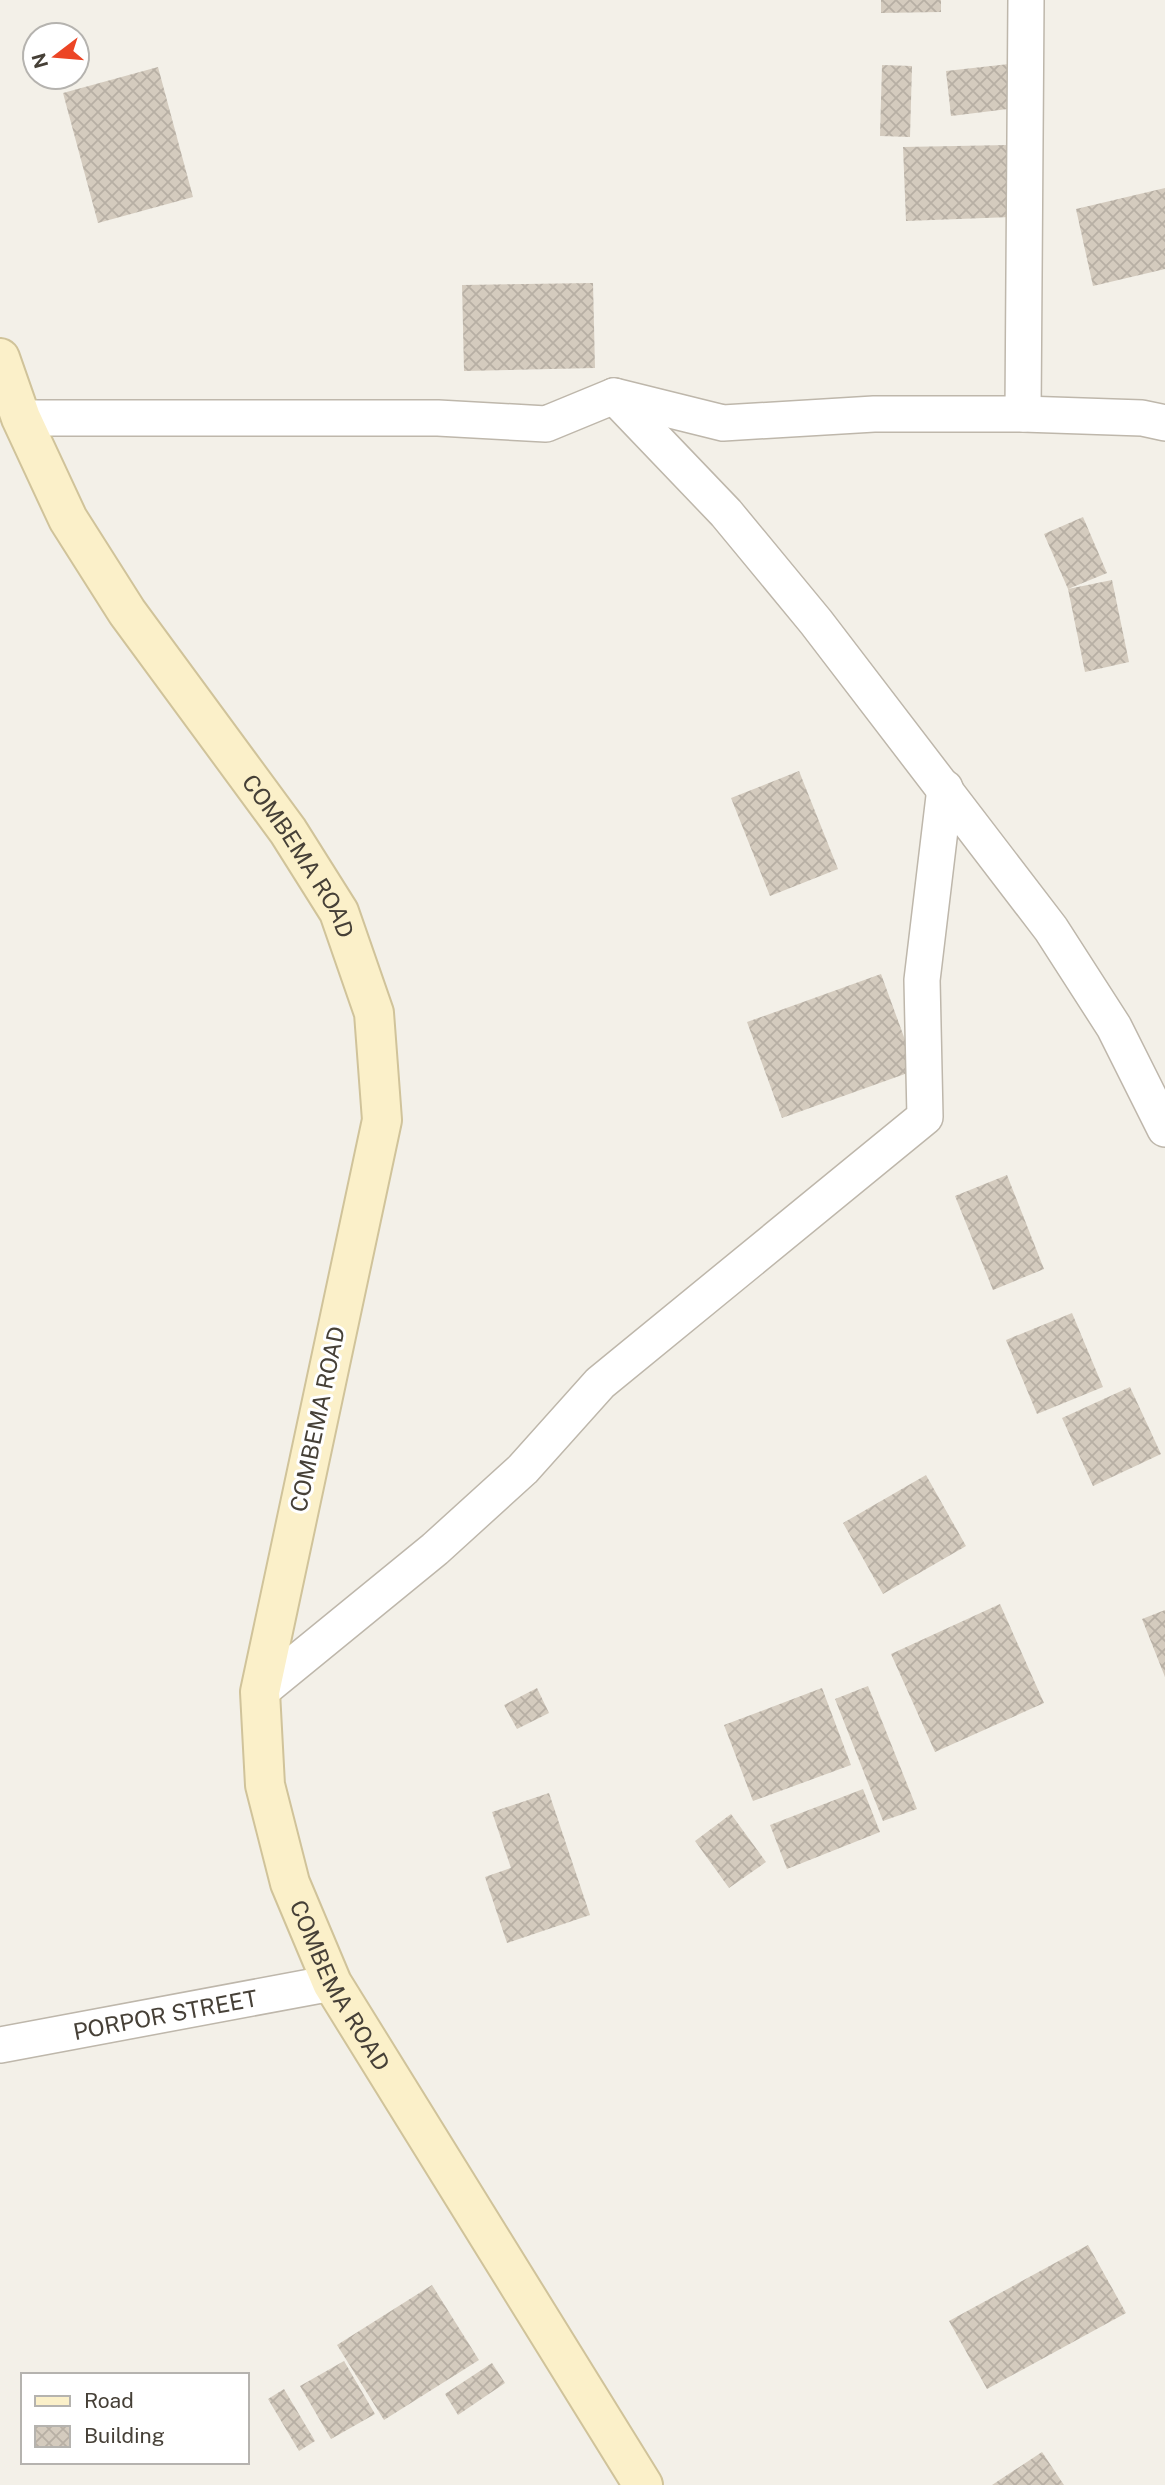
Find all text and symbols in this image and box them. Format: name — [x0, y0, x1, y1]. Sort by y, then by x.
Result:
north arrow — [21, 21, 91, 91]
text: N — [27, 51, 52, 71]
street label: COMBEMA ROAD — [237, 769, 360, 941]
street label: COMBEMA ROAD — [284, 1324, 350, 1514]
street label: COMBEMA ROAD — [285, 1896, 396, 2075]
street label: PORPOR STREET — [71, 1984, 260, 2045]
legend — [21, 2373, 248, 2464]
text: Road — [84, 2388, 134, 2413]
text: Building — [84, 2423, 165, 2448]

